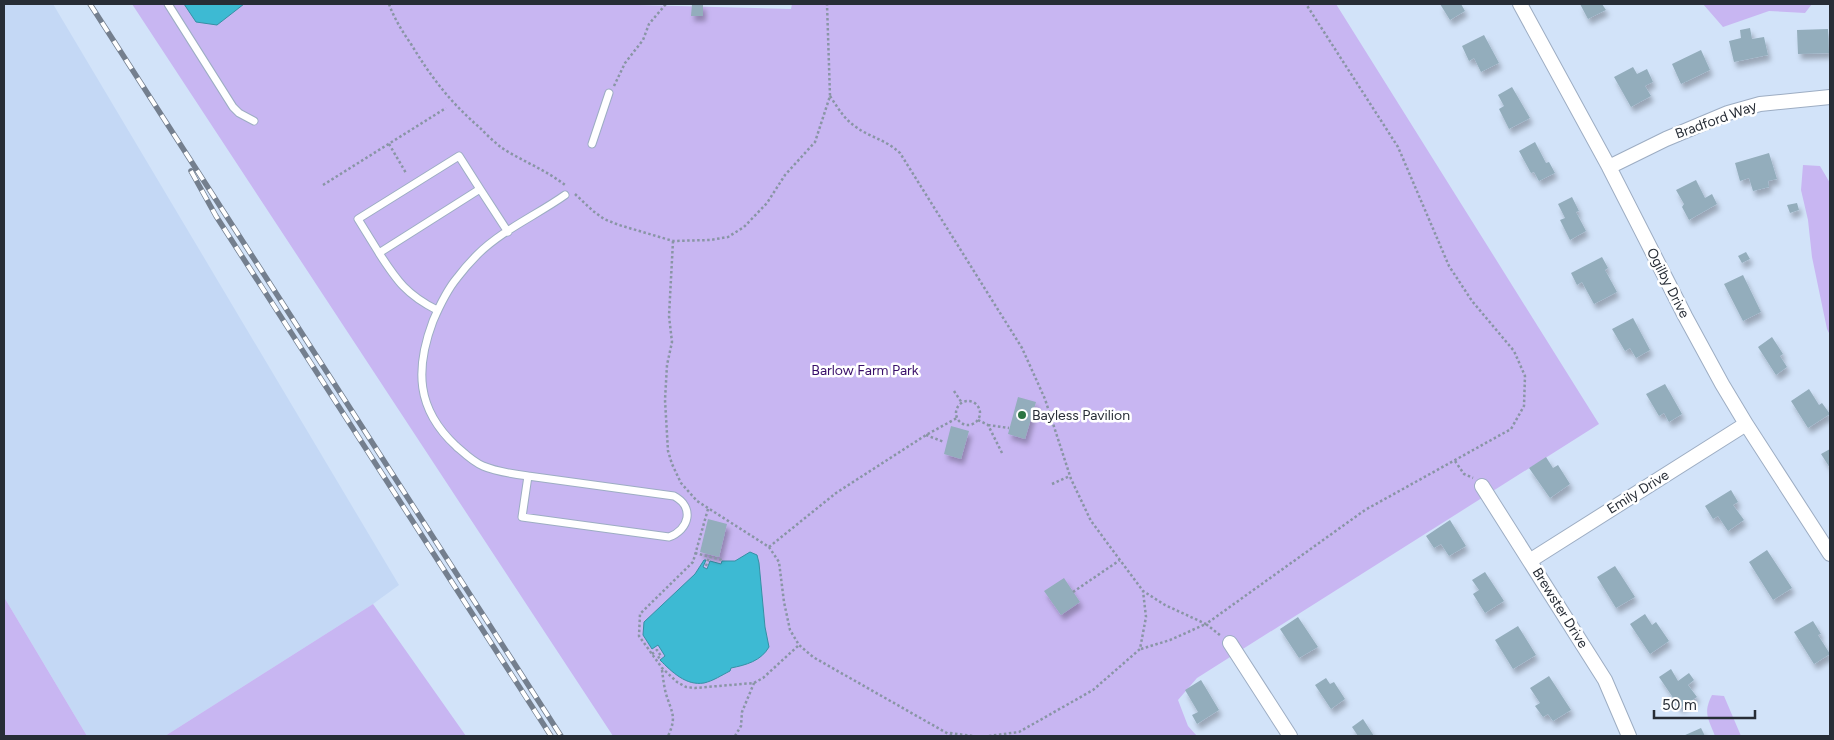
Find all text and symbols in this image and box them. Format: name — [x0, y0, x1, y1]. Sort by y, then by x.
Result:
street label: Bradford Way — [1673, 97, 1760, 143]
street label: Ogilby Drive — [1643, 245, 1693, 321]
park label: Barlow Farm Park — [811, 362, 919, 379]
place label: Bayless Pavilion — [1032, 407, 1130, 424]
marker: Bayless Pavilion — [1016, 409, 1028, 421]
street label: Emily Drive — [1604, 466, 1672, 518]
street label: Brewster Drive — [1528, 565, 1592, 652]
scale bar — [1654, 688, 1755, 720]
text: 50 m — [1662, 696, 1697, 714]

